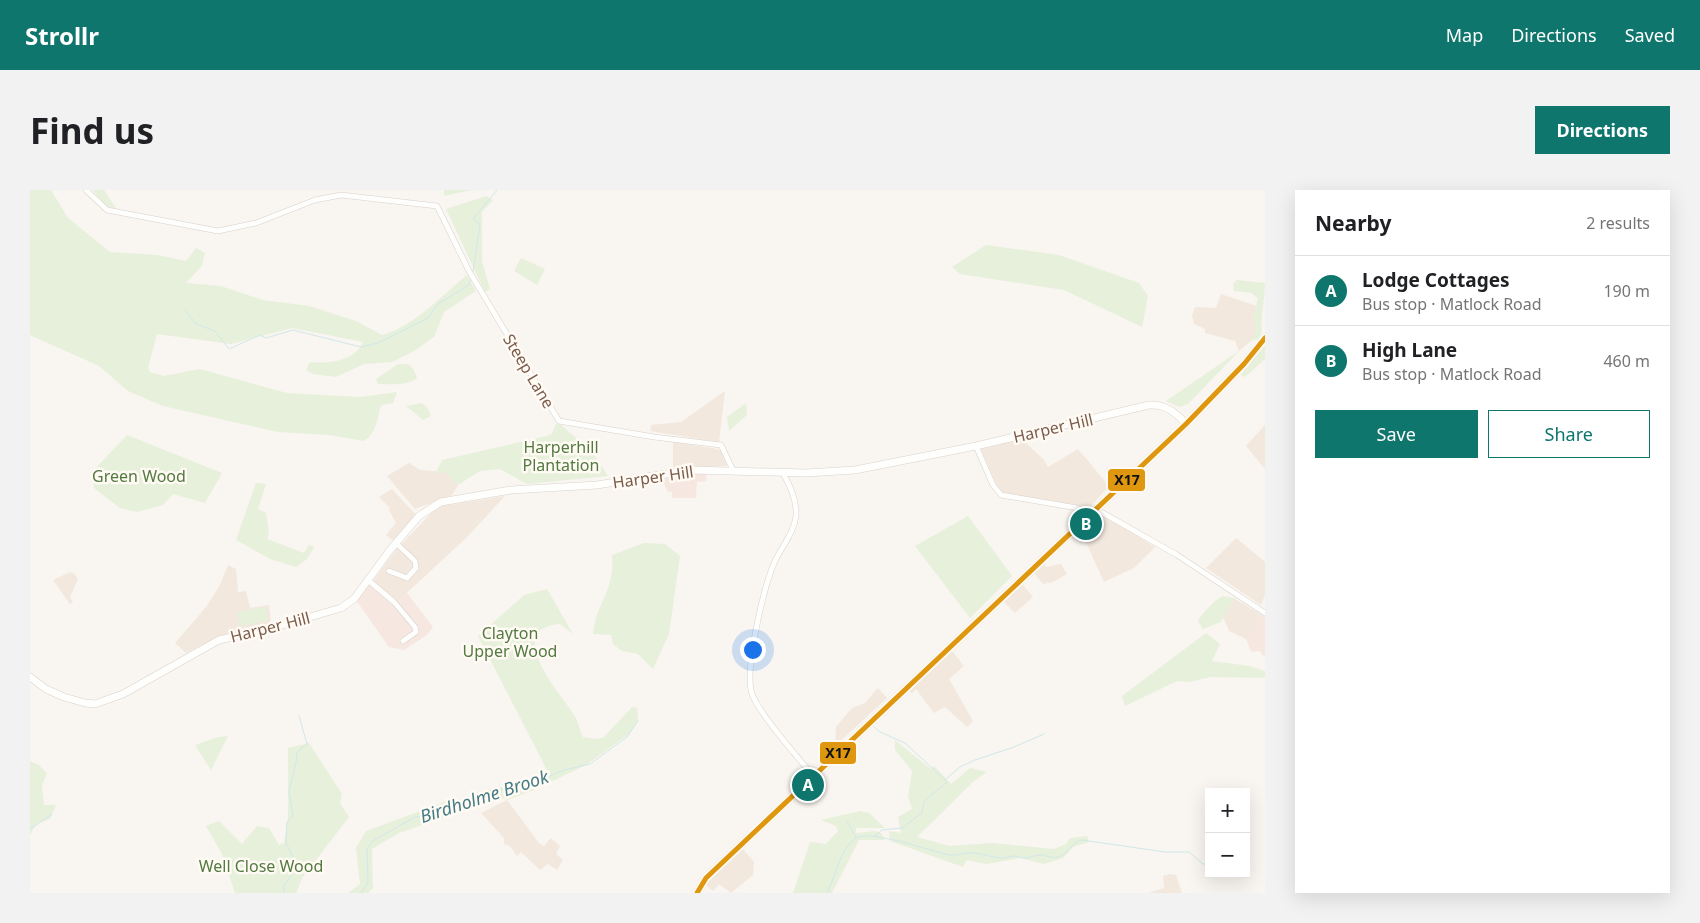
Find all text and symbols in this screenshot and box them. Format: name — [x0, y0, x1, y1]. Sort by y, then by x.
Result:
text: Strollr — [25, 19, 99, 52]
text: Map — [1446, 23, 1483, 47]
text: Directions — [1511, 23, 1597, 47]
text: Saved — [1625, 23, 1675, 47]
button: Directions — [1535, 106, 1670, 154]
text: Find us — [30, 107, 154, 154]
text: Nearby — [1315, 209, 1391, 237]
text: 2 results — [1586, 212, 1650, 234]
text: Lodge Cottages — [1362, 267, 1510, 293]
text: A — [1325, 280, 1337, 302]
text: 190 m — [1603, 280, 1650, 302]
text: Bus stop · Matlock Road — [1362, 293, 1542, 315]
street label: Steep Lane — [498, 330, 560, 412]
text: High Lane — [1362, 337, 1457, 363]
text: B — [1326, 350, 1336, 372]
text: 460 m — [1603, 350, 1650, 372]
text: Bus stop · Matlock Road — [1362, 363, 1542, 385]
street label: Harper Hill — [1011, 408, 1095, 448]
button: Save — [1315, 410, 1478, 458]
button: Share — [1488, 410, 1650, 458]
park label: Harperhill Plantation — [523, 436, 599, 476]
street label: Harper Hill — [611, 460, 695, 494]
park label: Green Wood — [92, 465, 186, 487]
line badge: X17 — [1107, 468, 1146, 492]
text: X17 — [1114, 470, 1140, 489]
pin: B — [1070, 505, 1102, 543]
street label: Harper Hill — [228, 606, 312, 648]
park label: Clayton Upper Wood — [463, 622, 557, 662]
your location — [740, 637, 766, 663]
line badge: X17 — [819, 741, 857, 765]
text: X17 — [825, 743, 851, 762]
water label: Birdholme Brook — [417, 764, 552, 828]
pin: A — [792, 766, 824, 804]
map controls — [1205, 788, 1250, 878]
button: + — [1205, 788, 1250, 833]
button: − — [1205, 833, 1250, 878]
park label: Well Close Wood — [199, 855, 323, 877]

